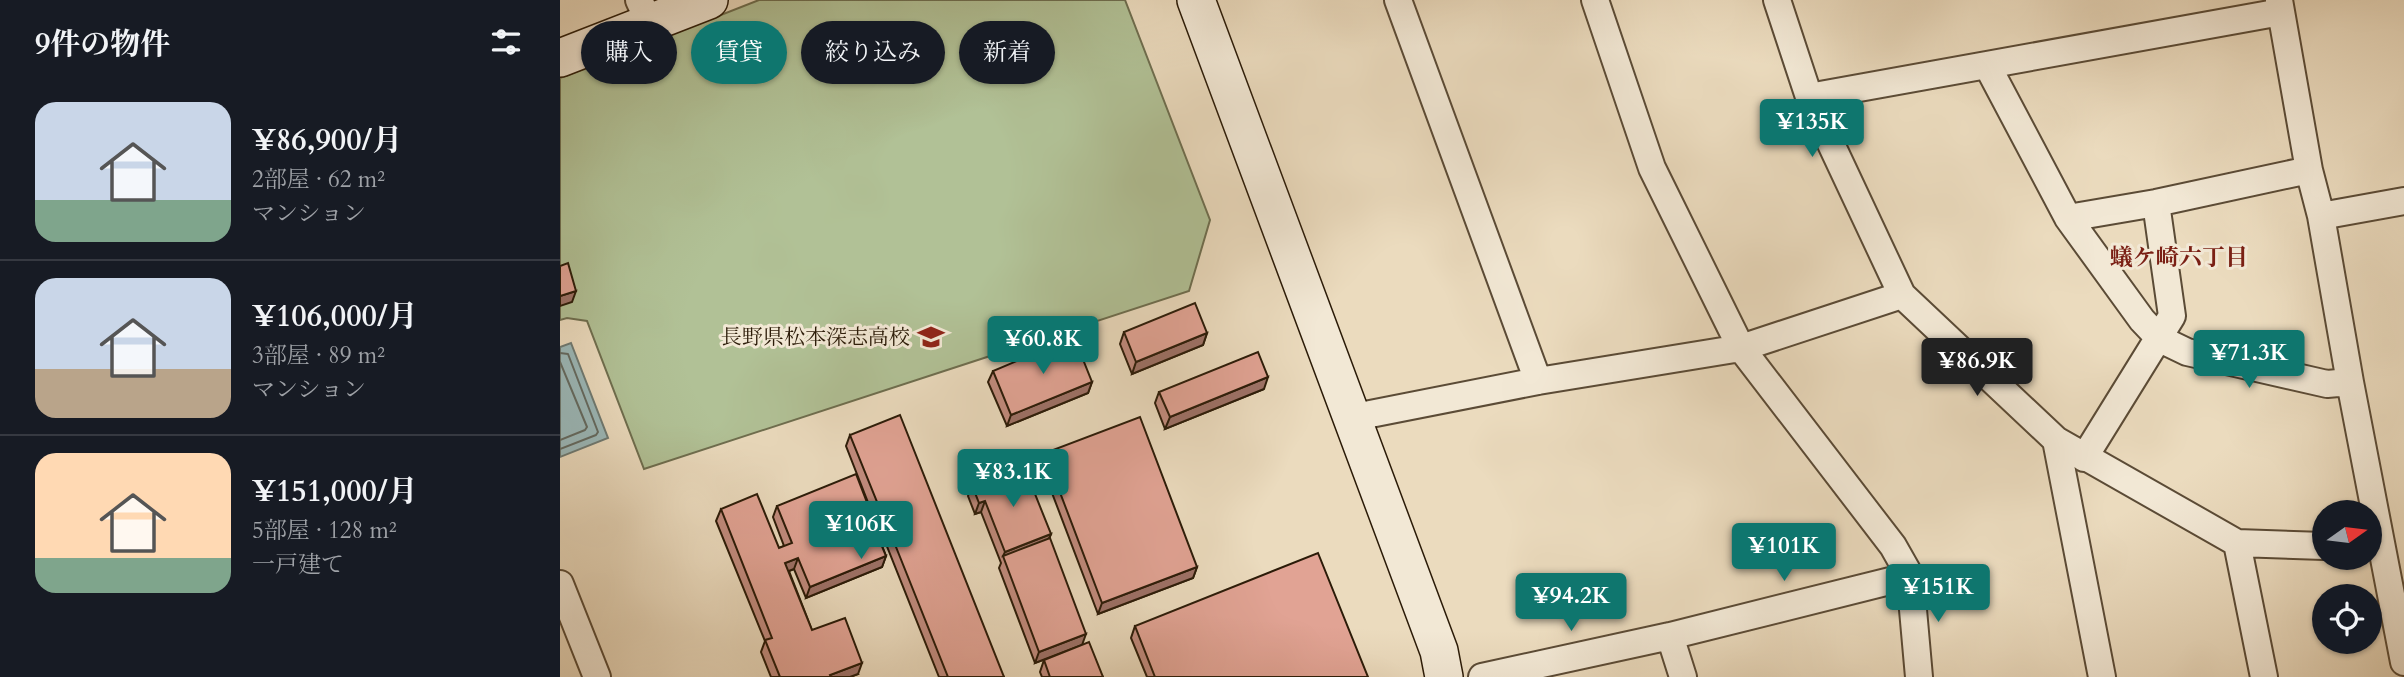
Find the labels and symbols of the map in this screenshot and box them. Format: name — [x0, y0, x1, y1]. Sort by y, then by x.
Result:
pin: ¥135K — [1763, 100, 1861, 159]
district label: 蟻ケ崎六丁目 — [2110, 242, 2248, 273]
pin: ¥60.8K — [986, 316, 1100, 376]
school or university icon: 長野県松本深志高校 — [916, 322, 946, 352]
place label: 長野県松本深志高校 — [721, 323, 910, 352]
pin: ¥71.3K — [2192, 330, 2306, 390]
pin: ¥86.9K — [1920, 338, 2034, 398]
pin: ¥83.1K — [956, 449, 1070, 509]
north arrow — [2312, 500, 2382, 570]
pin: ¥106K — [812, 502, 910, 561]
pin: ¥101K — [1735, 524, 1833, 583]
pin: ¥151K — [1889, 564, 1987, 624]
pin: ¥94.2K — [1514, 574, 1628, 633]

